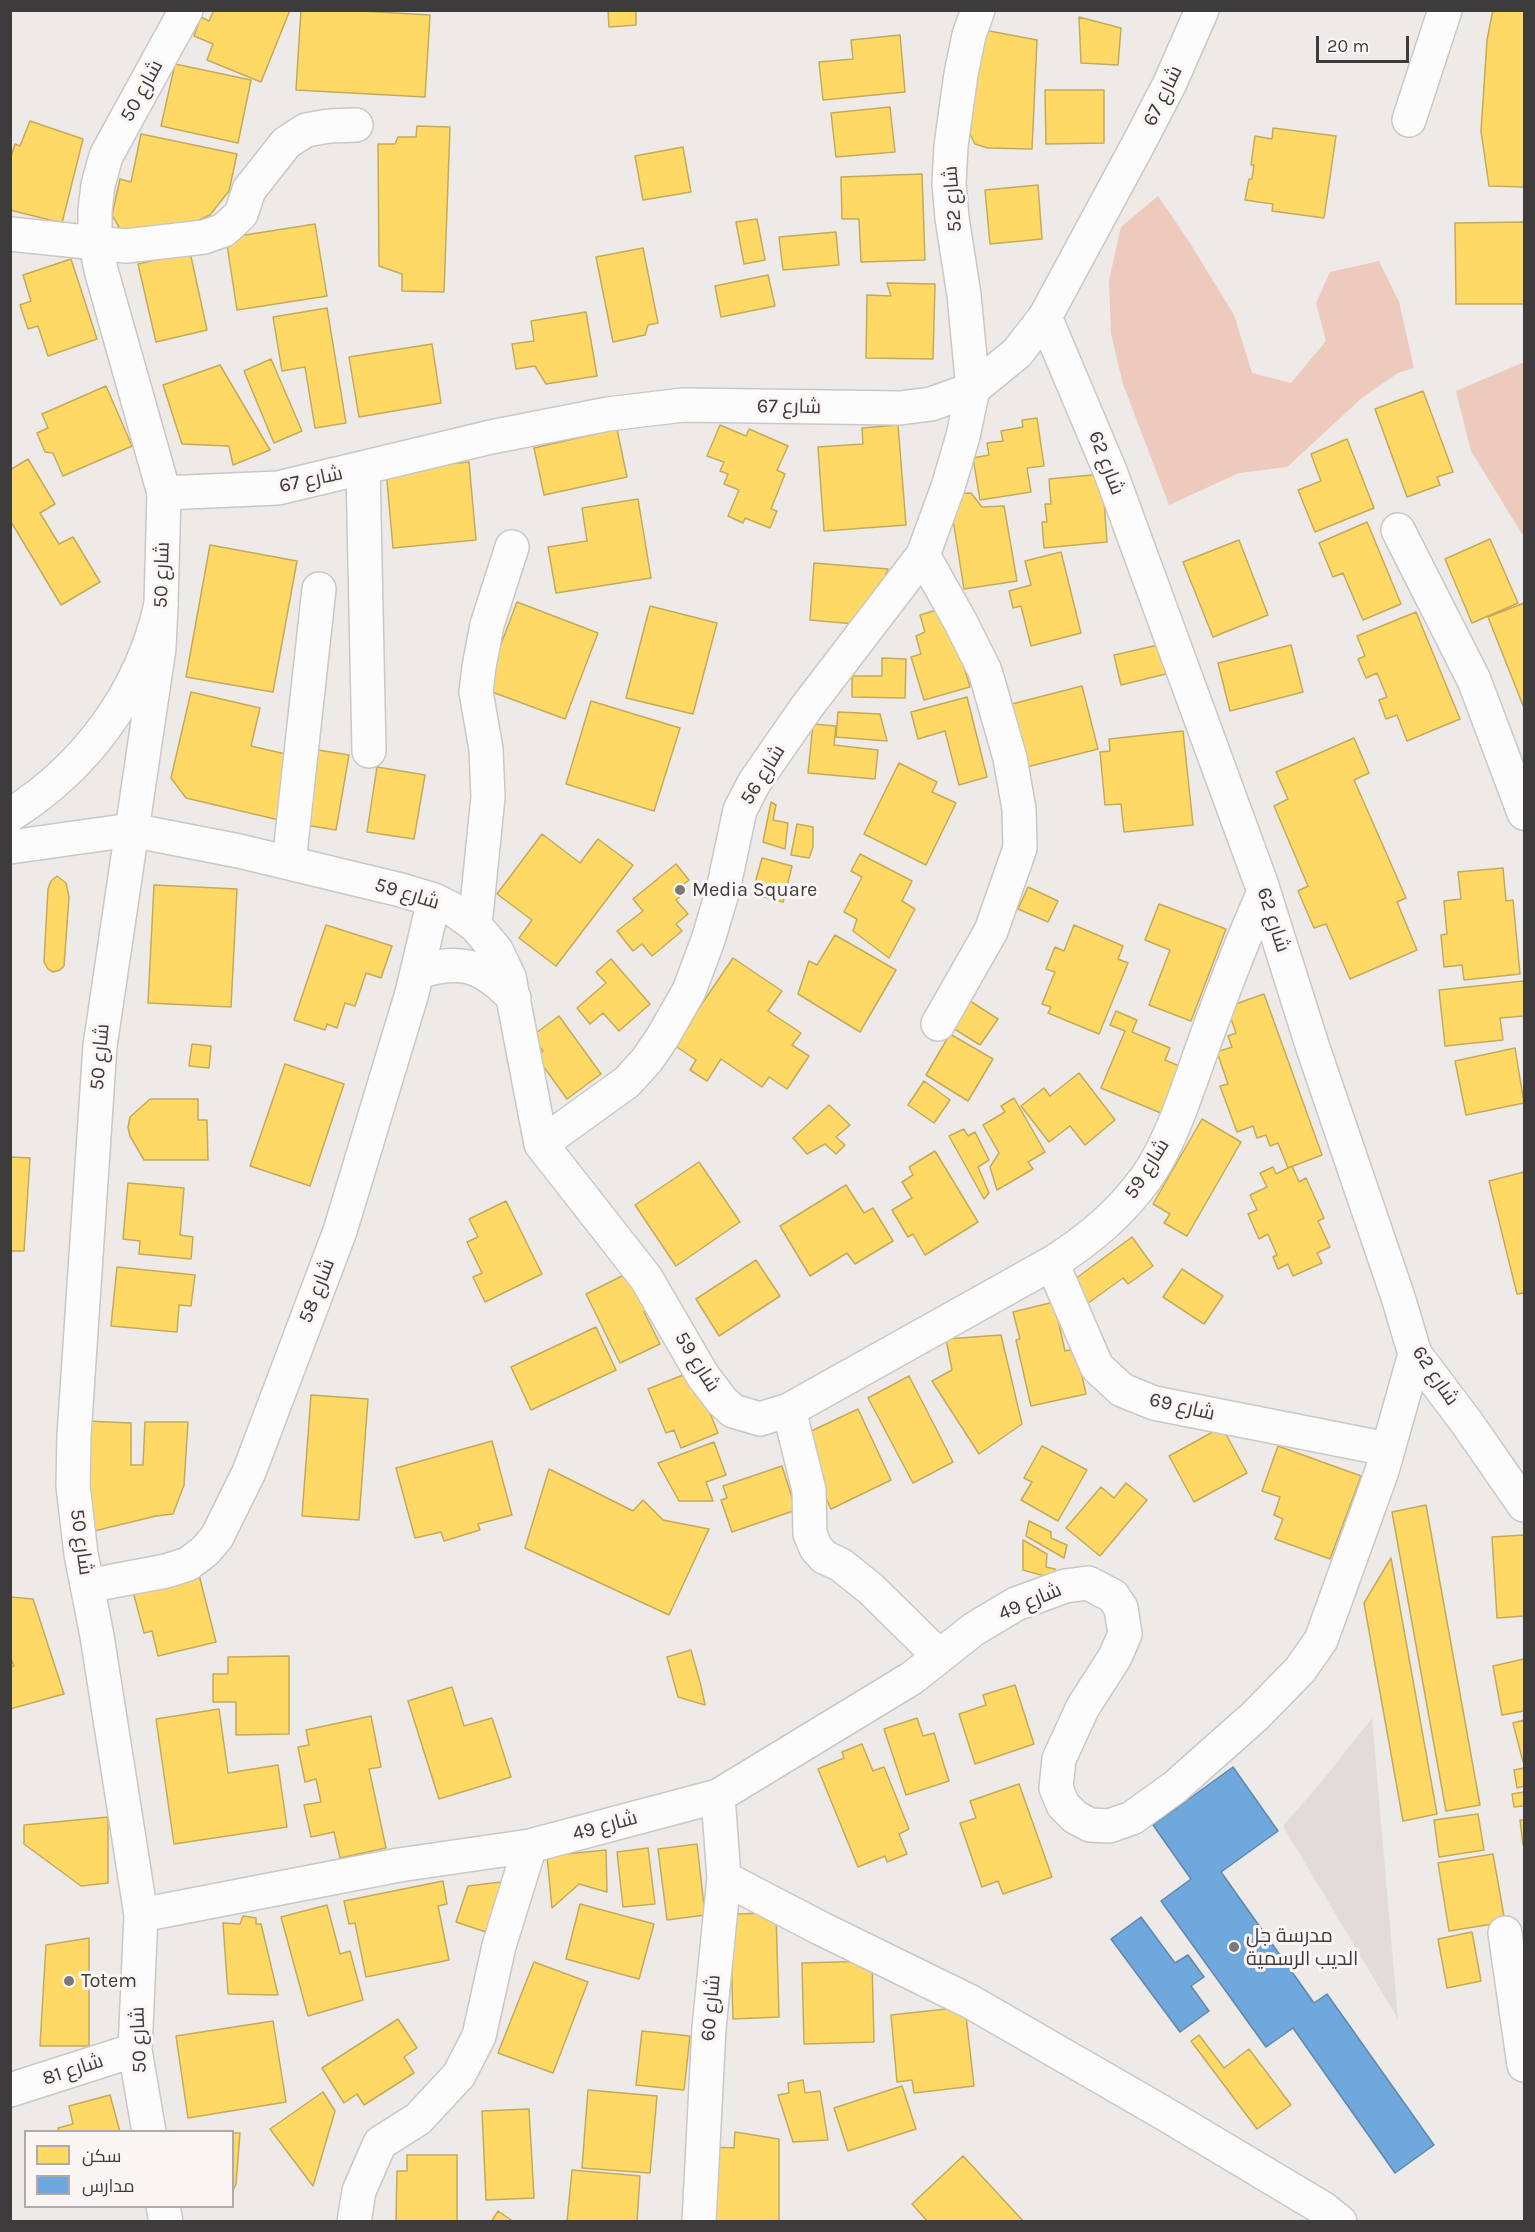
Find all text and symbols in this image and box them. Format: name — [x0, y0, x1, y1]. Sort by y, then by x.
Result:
scale bar — [1319, 24, 1412, 62]
text: 20 m — [1327, 35, 1369, 57]
street label: شارع 50 — [115, 56, 169, 126]
street label: شارع 67 — [1138, 62, 1188, 130]
street label: شارع 52 — [939, 165, 967, 233]
street label: شارع 67 — [757, 394, 821, 420]
street label: شارع 62 — [1083, 428, 1129, 498]
street label: شارع 67 — [277, 462, 345, 498]
street label: شارع 50 — [149, 541, 175, 609]
street label: شارع 56 — [735, 741, 791, 809]
street label: شارع 59 — [372, 873, 442, 915]
place label: Media Square — [692, 878, 817, 902]
marker: Media Square — [673, 883, 687, 897]
street label: شارع 62 — [1251, 885, 1295, 955]
street label: شارع 50 — [85, 1023, 115, 1091]
street label: شارع 59 — [1119, 1134, 1175, 1204]
street label: شارع 58 — [294, 1255, 340, 1327]
street label: شارع 59 — [669, 1327, 725, 1397]
street label: شارع 62 — [1406, 1342, 1464, 1410]
street label: شارع 69 — [1147, 1388, 1217, 1426]
street label: شارع 50 — [64, 1507, 98, 1577]
street label: شارع 49 — [995, 1578, 1065, 1626]
street label: شارع 49 — [570, 1806, 640, 1846]
place label: مدرسة جل الديب الرسمية — [1246, 1924, 1358, 1971]
marker: مدرسة جل الديب الرسمية — [1227, 1940, 1241, 1954]
place label: Totem — [81, 1969, 137, 1993]
marker: Totem — [62, 1974, 76, 1988]
street label: شارع 60 — [696, 1974, 726, 2042]
street label: شارع 50 — [126, 2006, 152, 2074]
street label: شارع 81 — [40, 2049, 106, 2091]
legend — [24, 2130, 234, 2208]
text: سكن — [82, 2145, 121, 2167]
text: مدارس — [82, 2175, 135, 2197]

